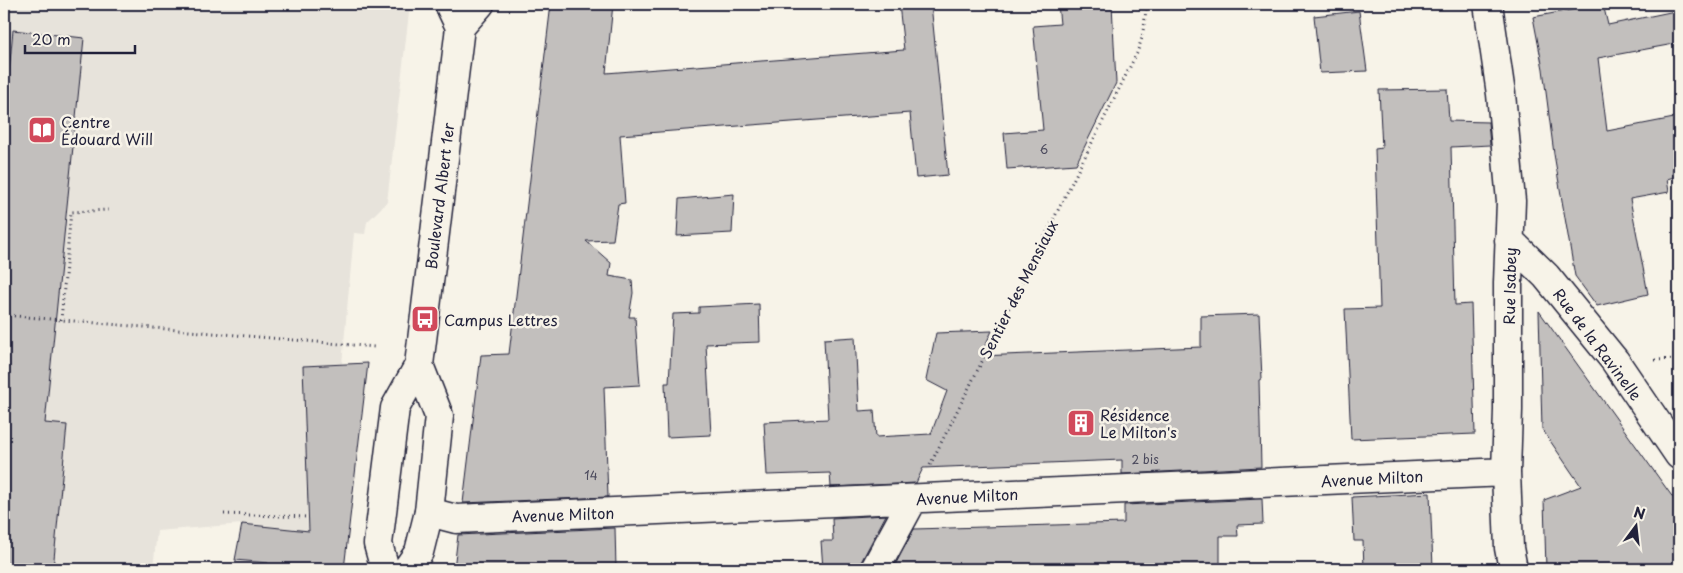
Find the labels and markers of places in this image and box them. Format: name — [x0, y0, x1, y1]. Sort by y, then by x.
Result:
place label: Centre Édouard Will — [61, 110, 153, 150]
library icon: Centre Édouard Will — [27, 115, 57, 145]
bus stop icon: Campus Lettres — [410, 304, 440, 334]
place label: Campus Lettres — [444, 308, 558, 331]
place label: Résidence Le Milton's — [1100, 403, 1177, 443]
building icon: Résidence Le Milton's — [1066, 408, 1096, 438]

